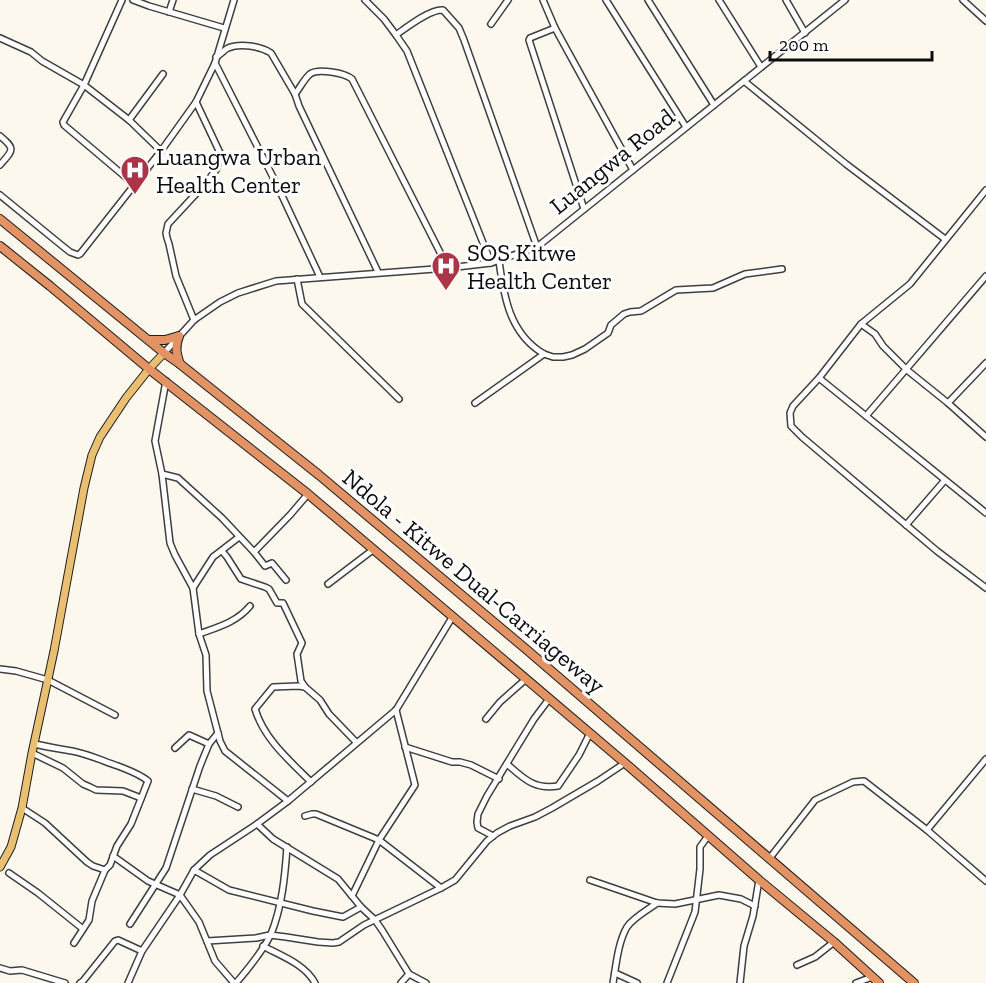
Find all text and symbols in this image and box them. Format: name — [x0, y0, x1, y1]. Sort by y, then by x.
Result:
scale bar — [770, 24, 932, 62]
text: 200 m — [779, 34, 829, 56]
street label: Luangwa Road — [544, 102, 680, 220]
place label: Luangwa Urban Health Center — [156, 142, 321, 199]
hospital icon: Luangwa Urban Health Center — [119, 154, 151, 196]
place label: SOS Kitwe Health Center — [467, 238, 612, 295]
hospital icon: SOS Kitwe Health Center — [430, 250, 462, 292]
street label: Ndola - Kitwe Dual-Carriageway — [337, 463, 612, 700]

